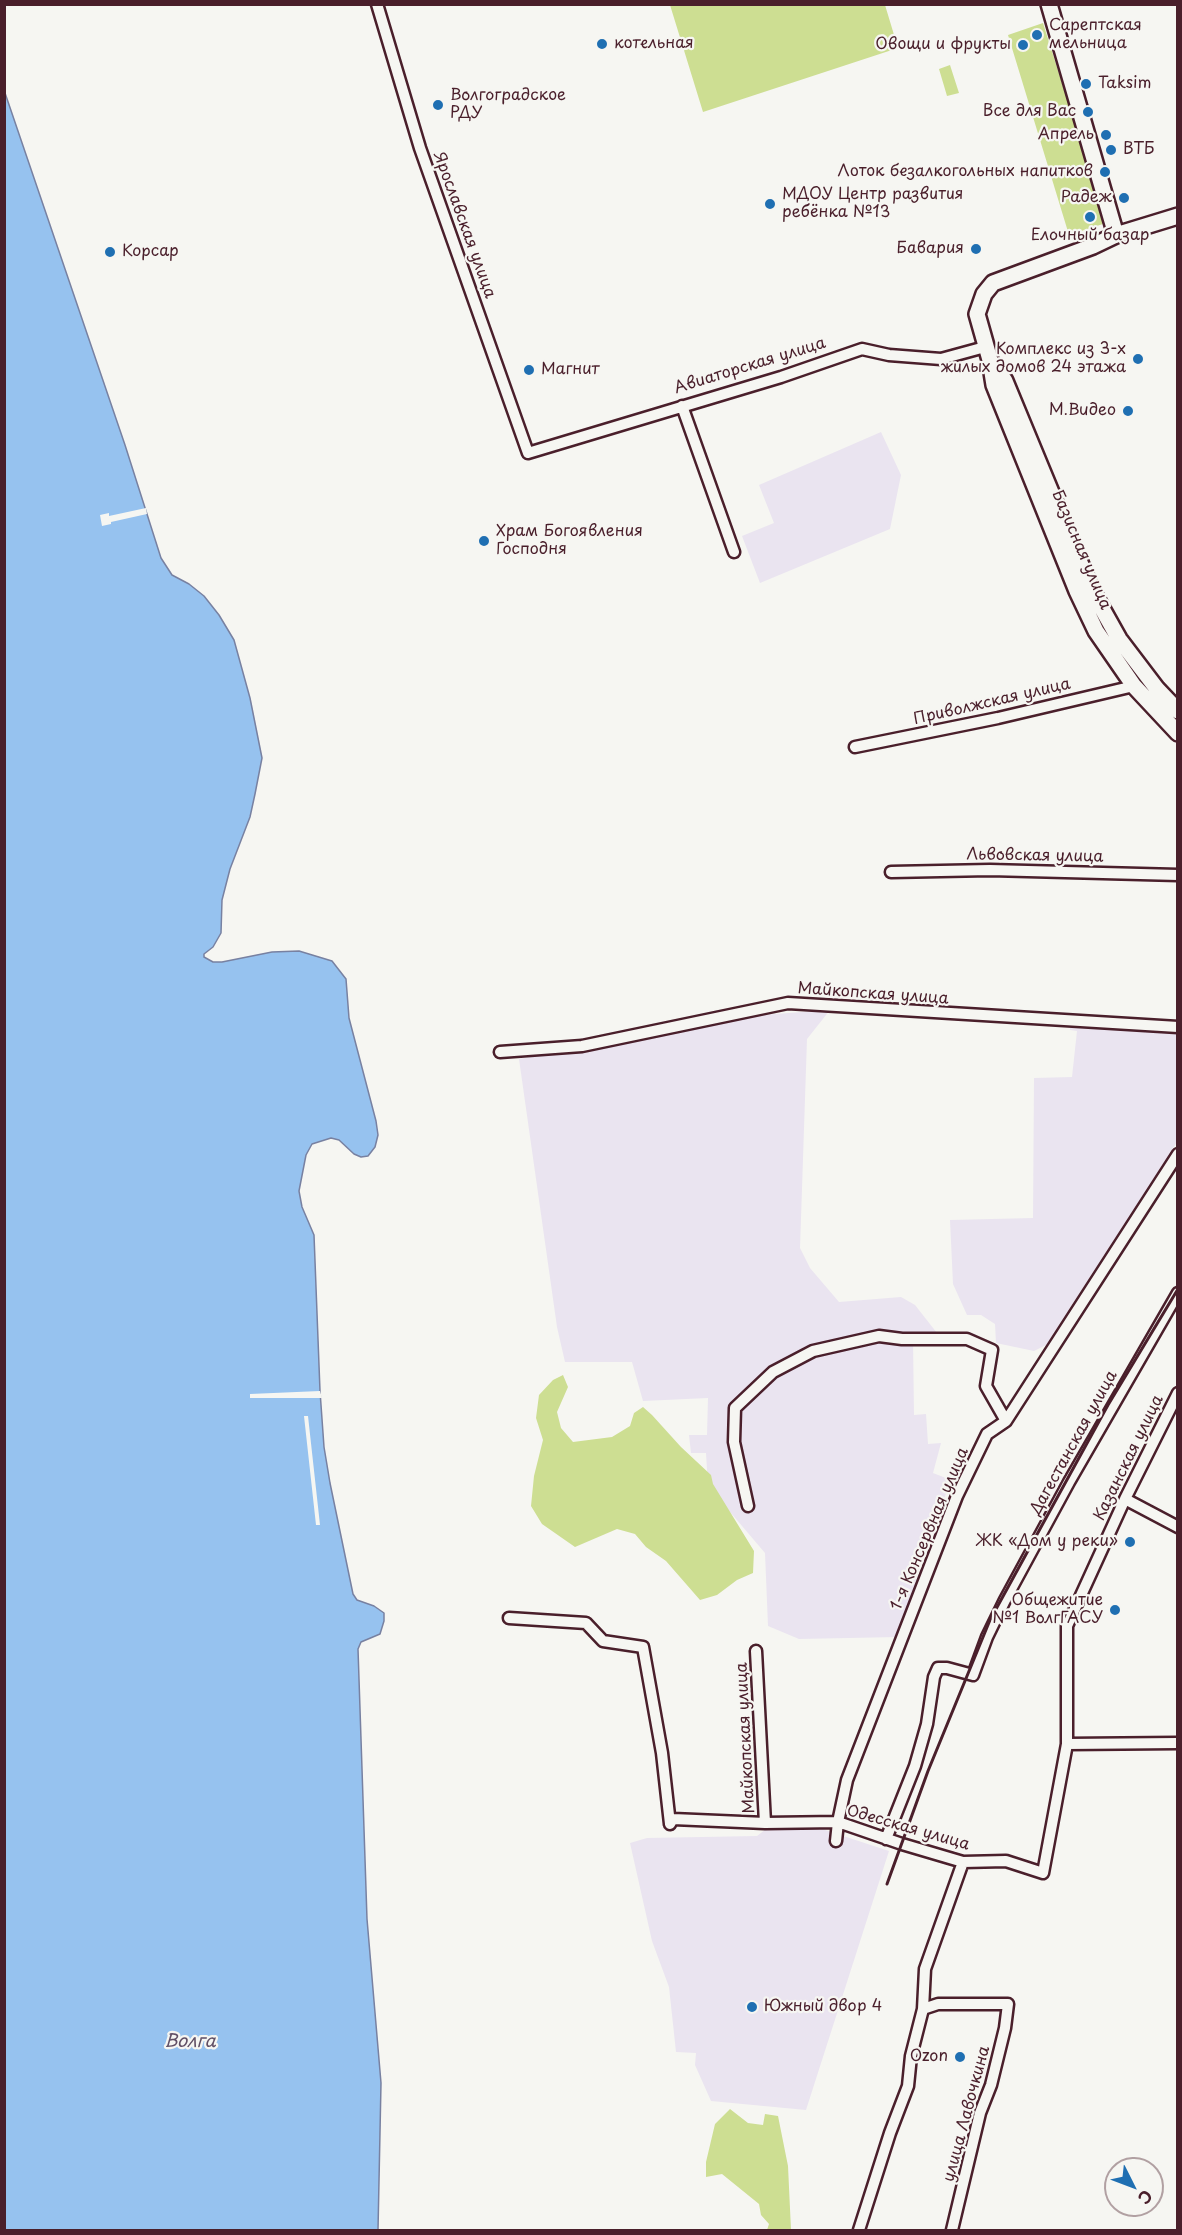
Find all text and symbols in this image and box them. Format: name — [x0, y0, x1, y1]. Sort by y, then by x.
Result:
place label: Сарептская мельница — [1049, 16, 1142, 54]
marker: Сарептская мельница — [1030, 28, 1044, 42]
place label: котельная — [614, 34, 694, 54]
place label: Овощи и фрукты — [875, 35, 1011, 55]
marker: котельная — [595, 37, 609, 51]
marker: Овощи и фрукты — [1016, 38, 1030, 52]
place label: Taksim — [1098, 74, 1152, 94]
marker: Taksim — [1079, 77, 1093, 91]
place label: Волгоградское РДУ — [450, 86, 566, 124]
marker: Волгоградское РДУ — [431, 98, 445, 112]
place label: Все для Вас — [983, 102, 1076, 122]
marker: Все для Вас — [1081, 105, 1095, 119]
place label: Апрель — [1038, 125, 1094, 145]
marker: Апрель — [1099, 128, 1113, 142]
place label: ВТБ — [1123, 140, 1154, 160]
marker: ВТБ — [1104, 143, 1118, 157]
street label: Ярославская улица — [429, 149, 499, 301]
place label: Лоток безалкогольных напитков — [837, 162, 1093, 182]
marker: Лоток безалкогольных напитков — [1098, 165, 1112, 179]
place label: МДОУ Центр развития ребёнка №13 — [782, 185, 963, 223]
place label: Радеж — [1061, 188, 1112, 208]
marker: Радеж — [1117, 191, 1131, 205]
marker: МДОУ Центр развития ребёнка №13 — [763, 197, 777, 211]
marker: Елочный базар — [1083, 210, 1097, 224]
place label: Елочный базар — [1031, 226, 1149, 246]
place label: Бавария — [897, 239, 964, 259]
place label: Корсар — [122, 242, 179, 262]
marker: Бавария — [969, 242, 983, 256]
marker: Корсар — [103, 245, 117, 259]
street label: Авиаторская улица — [672, 334, 828, 398]
place label: Комплекс из 3-х жилых домов 24 этажа — [941, 340, 1126, 378]
marker: Комплекс из 3-х жилых домов 24 этажа — [1131, 352, 1145, 366]
place label: Магнит — [541, 360, 600, 380]
marker: Магнит — [522, 363, 536, 377]
place label: M.Видео — [1049, 401, 1116, 421]
marker: M.Видео — [1121, 404, 1135, 418]
street label: Базисная улица — [1047, 488, 1115, 612]
place label: Храм Богоявления Господня — [496, 522, 643, 560]
marker: Храм Богоявления Господня — [477, 534, 491, 548]
street label: Приволжская улица — [912, 675, 1072, 729]
street label: Львовская улица — [966, 845, 1104, 867]
street label: Майкопская улица — [797, 979, 949, 1009]
street label: Дагестанская улица — [1026, 1367, 1122, 1519]
street label: Казанская улица — [1090, 1392, 1168, 1524]
street label: 1-я Консервная улица — [887, 1445, 973, 1613]
place label: ЖК «Дом у реки» — [976, 1532, 1118, 1552]
marker: ЖК «Дом у реки» — [1123, 1535, 1137, 1549]
place label: Общежитие №1 ВолгГАСУ — [992, 1591, 1103, 1629]
marker: Общежитие №1 ВолгГАСУ — [1108, 1603, 1122, 1617]
street label: Майкопская улица — [732, 1662, 760, 1814]
street label: Одесская улица — [844, 1801, 972, 1855]
place label: Южный двор 4 — [764, 1997, 882, 2017]
marker: Южный двор 4 — [745, 2000, 759, 2014]
water label: Волга — [164, 2031, 216, 2053]
street label: улица Лавочкина — [940, 2044, 994, 2184]
place label: Ozon — [910, 2047, 948, 2067]
marker: Ozon — [953, 2050, 967, 2064]
north arrow — [1104, 2157, 1164, 2217]
text: С — [1133, 2185, 1159, 2210]

